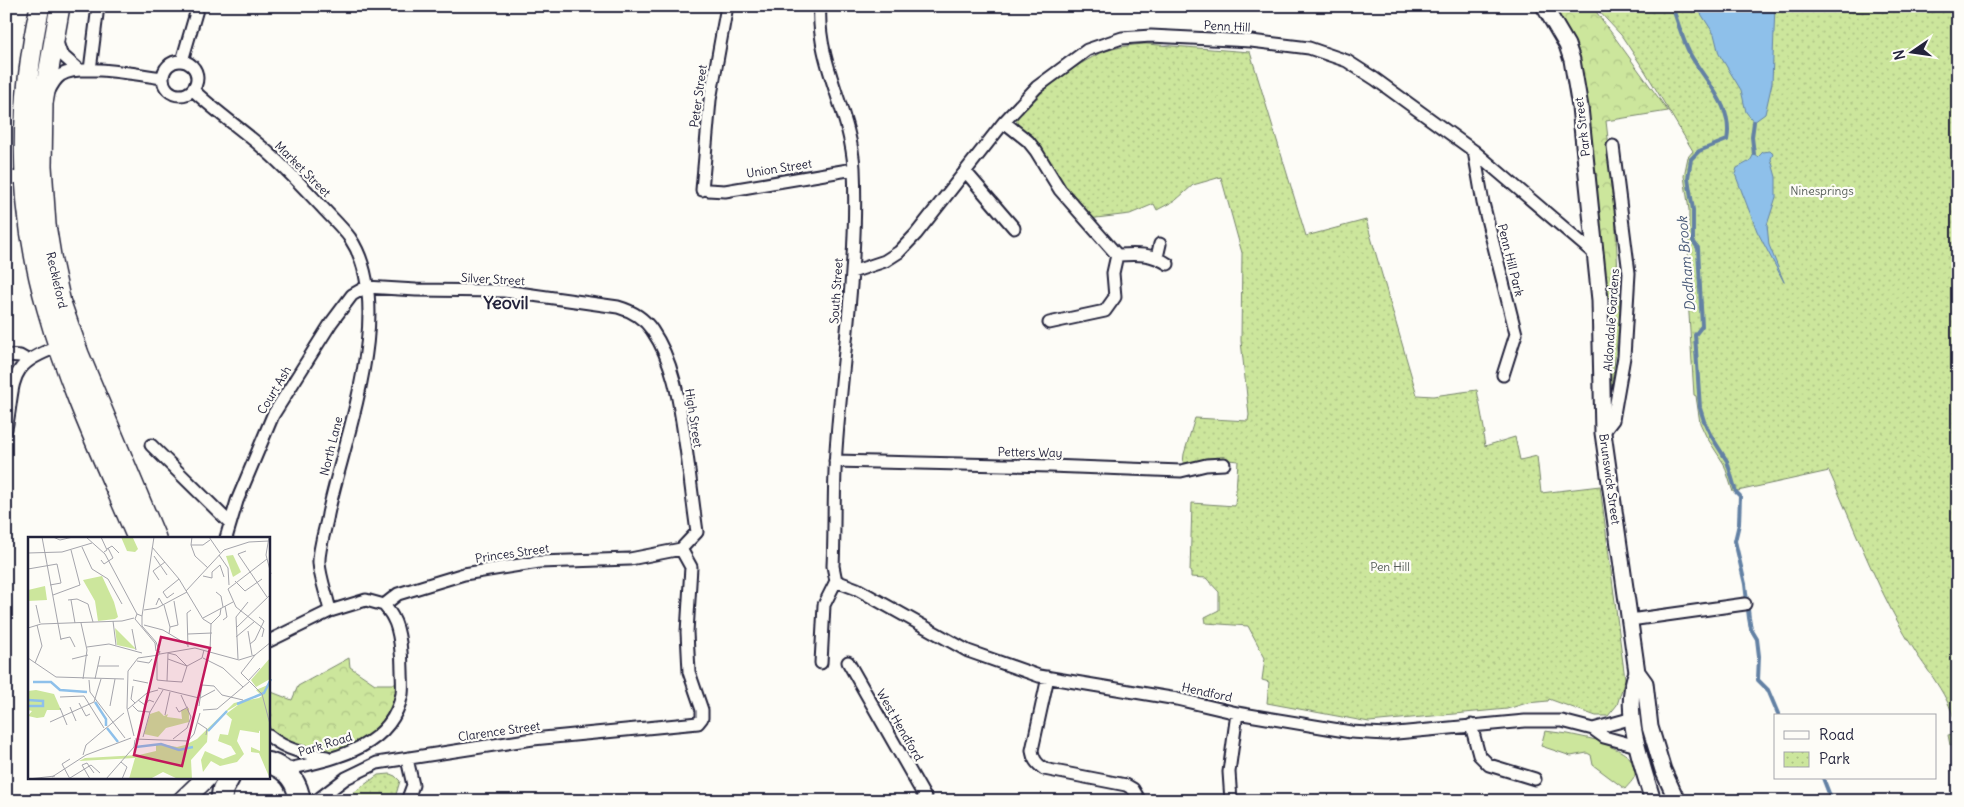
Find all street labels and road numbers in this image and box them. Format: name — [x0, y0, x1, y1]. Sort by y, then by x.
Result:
street label: Penn Hill — [1203, 17, 1251, 35]
street label: Peter Street — [686, 64, 710, 128]
street label: Park Street — [1571, 96, 1593, 158]
street label: Market Street — [272, 138, 334, 200]
street label: Union Street — [745, 155, 813, 181]
street label: Penn Hill Park — [1495, 222, 1527, 298]
street label: Reckleford — [43, 250, 71, 310]
street label: South Street — [826, 257, 846, 325]
street label: Aldondale Gardens — [1600, 268, 1622, 372]
street label: Silver Street — [461, 270, 525, 288]
street label: Court Ash — [254, 363, 294, 417]
street label: High Street — [682, 387, 706, 449]
street label: North Lane — [316, 415, 346, 477]
street label: Brunswick Street — [1596, 433, 1624, 525]
street label: Petters Way — [997, 444, 1063, 460]
street label: Princes Street — [474, 540, 550, 566]
street label: Hendford — [1180, 679, 1234, 705]
street label: West Hendford — [873, 686, 927, 764]
street label: Clarence Street — [457, 718, 541, 744]
street label: Park Road — [296, 729, 354, 759]

